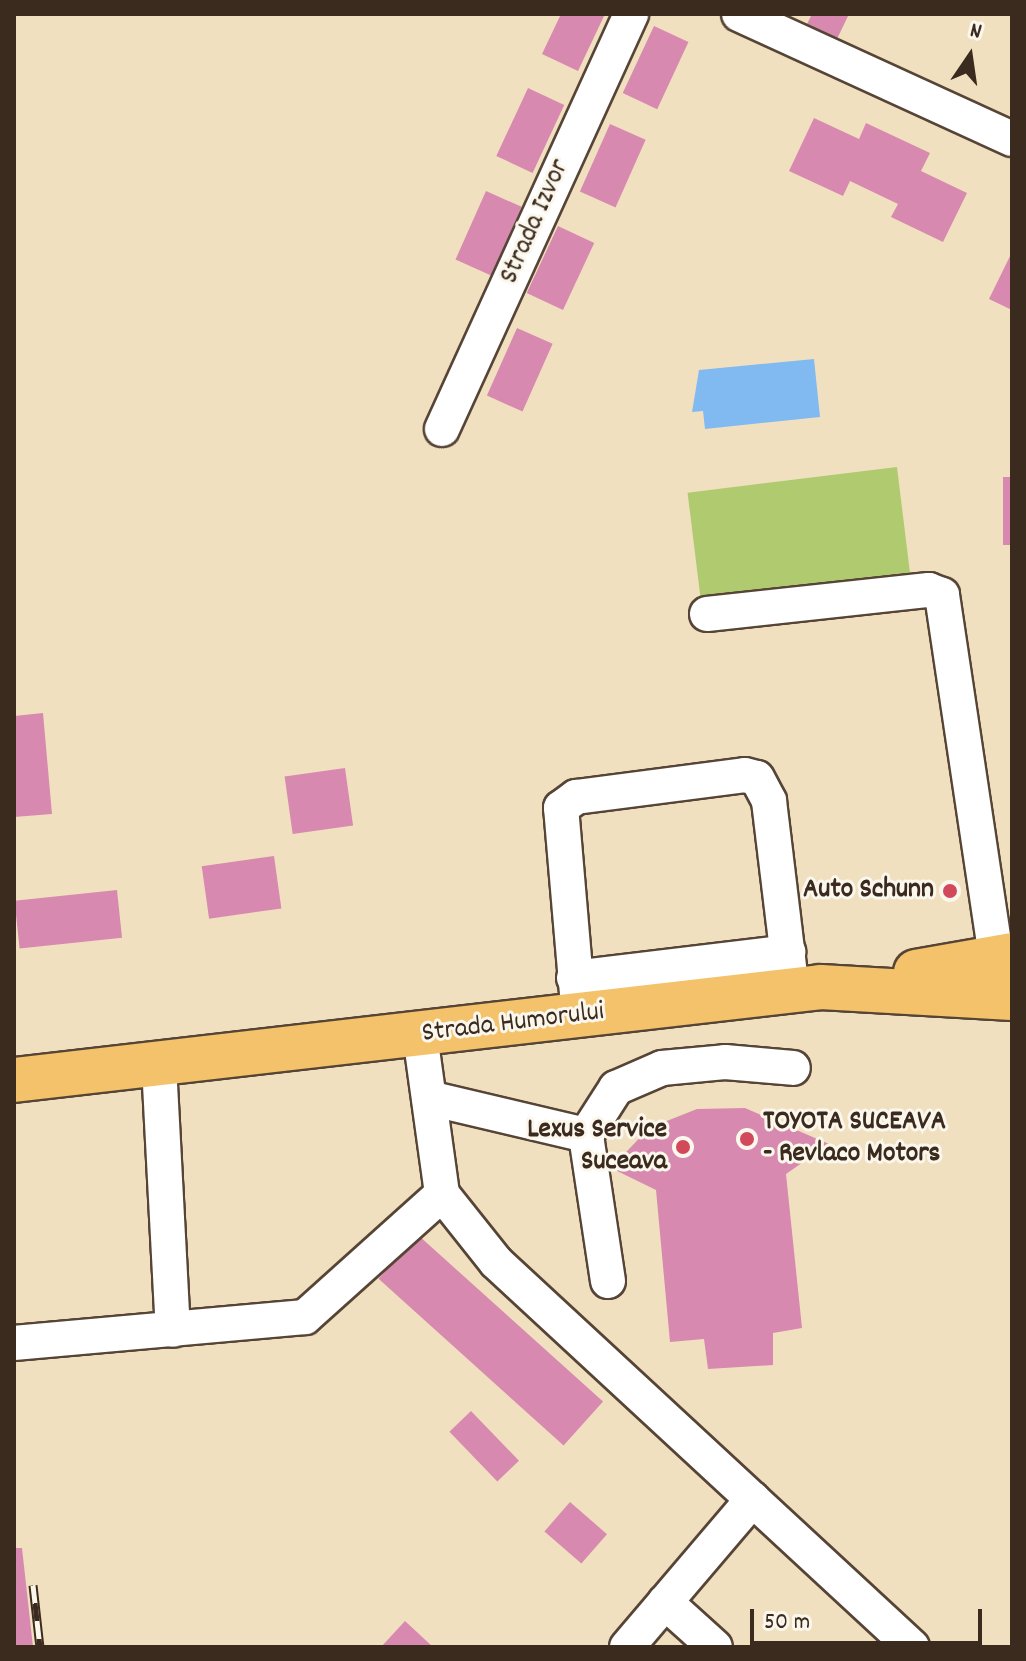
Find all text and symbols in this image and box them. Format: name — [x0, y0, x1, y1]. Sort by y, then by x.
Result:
north arrow — [930, 16, 1010, 96]
text: N — [967, 16, 984, 48]
street label: Strada Izvor — [494, 155, 578, 289]
place label: Auto Schunn — [803, 874, 934, 908]
marker: Auto Schunn — [941, 882, 959, 900]
street label: Strada Humorului — [420, 996, 606, 1052]
place label: TOYOTA SUCEAVA - Revlaco Motors — [763, 1106, 946, 1172]
place label: Lexus Service Suceava — [527, 1114, 667, 1180]
marker: TOYOTA SUCEAVA - Revlaco Motors — [738, 1130, 756, 1148]
marker: Lexus Service Suceava — [674, 1138, 692, 1156]
scale bar — [754, 1593, 986, 1643]
text: 50 m — [764, 1606, 810, 1640]

